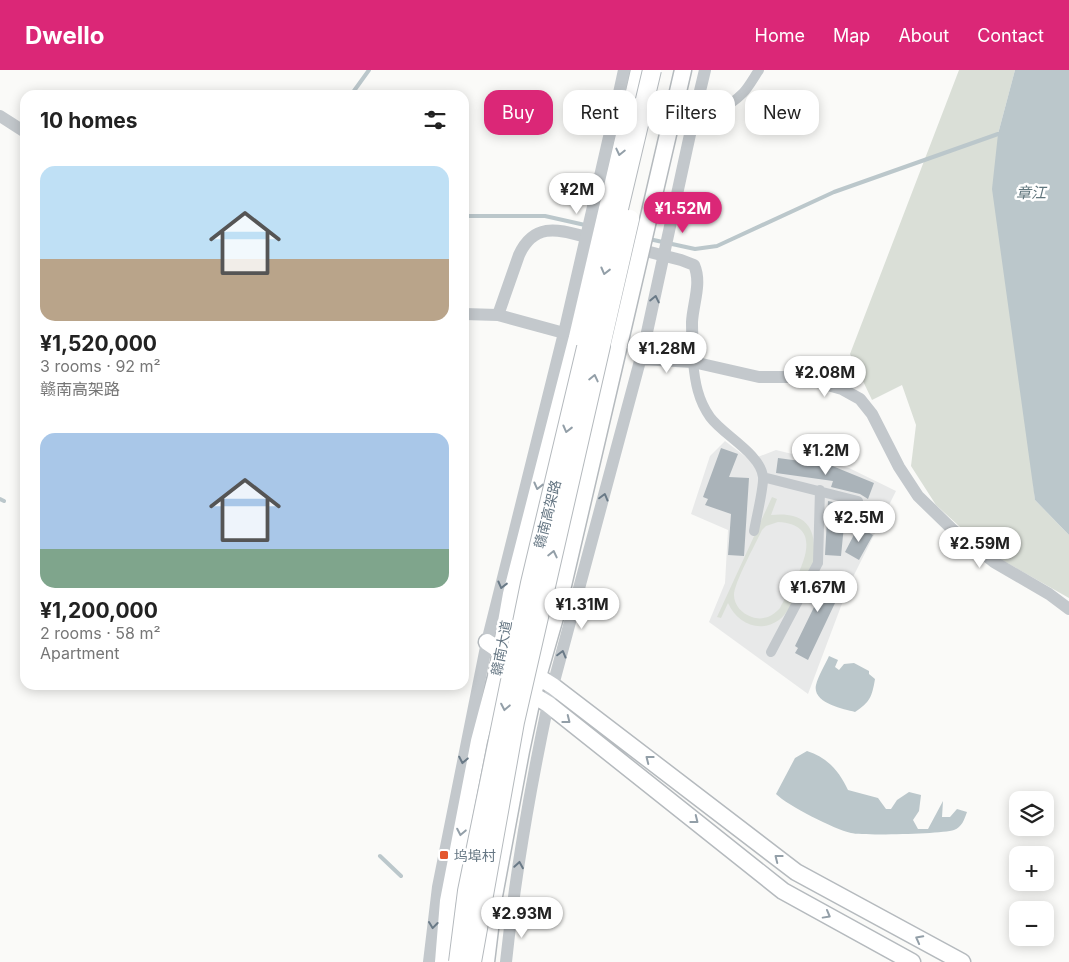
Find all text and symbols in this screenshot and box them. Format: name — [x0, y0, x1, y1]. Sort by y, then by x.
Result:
text: Dwello — [25, 21, 104, 50]
text: Home — [755, 25, 805, 46]
text: Map — [833, 25, 870, 46]
text: About — [898, 25, 949, 46]
text: Contact — [977, 25, 1044, 46]
chip: Buy — [484, 90, 553, 135]
chip: Rent — [563, 90, 637, 135]
chip: Filters — [647, 90, 735, 135]
chip: New — [745, 90, 819, 135]
icon: filters — [421, 106, 449, 134]
text: 10 homes — [40, 108, 138, 133]
one-way arrow — [615, 148, 626, 157]
pin: ¥2M — [553, 172, 601, 215]
text: ¥2M — [560, 179, 594, 199]
water label: 章江 — [1016, 183, 1048, 202]
pin: ¥1.52M — [642, 191, 724, 234]
icon: home — [200, 198, 290, 288]
text: ¥1.52M — [655, 198, 711, 218]
one-way arrow — [601, 266, 611, 274]
one-way arrow — [649, 294, 660, 303]
text: ¥1,520,000 — [40, 331, 157, 356]
pin: ¥1.28M — [626, 332, 708, 374]
text: ¥1.28M — [639, 338, 695, 358]
text: 3 rooms · 92 m² — [40, 356, 161, 376]
pin: ¥2.08M — [784, 356, 866, 398]
text: ¥2.08M — [795, 362, 855, 382]
one-way arrow — [588, 374, 599, 383]
text: 赣南高架路 — [40, 379, 120, 399]
one-way arrow — [562, 424, 573, 433]
pin: ¥1.2M — [791, 434, 861, 476]
text: ¥1.2M — [803, 440, 849, 460]
icon: home — [200, 465, 290, 555]
street label: 赣南高架路 — [530, 478, 564, 550]
one-way arrow — [534, 481, 544, 490]
one-way arrow — [598, 493, 609, 502]
pin: ¥2.5M — [824, 500, 894, 543]
text: ¥2.5M — [834, 507, 884, 527]
pin: ¥2.59M — [939, 526, 1021, 569]
text: ¥2.59M — [950, 533, 1010, 553]
one-way arrow — [547, 549, 558, 558]
pin: ¥1.67M — [777, 570, 859, 613]
text: ¥1.67M — [790, 577, 846, 597]
one-way arrow — [497, 580, 507, 588]
pin: ¥1.31M — [541, 588, 623, 630]
text: ¥1.31M — [555, 594, 609, 614]
text: ¥1,200,000 — [40, 598, 158, 623]
street label: 赣南大道 — [487, 619, 515, 677]
text: 2 rooms · 58 m² — [40, 623, 160, 643]
text: Apartment — [40, 643, 120, 663]
one-way arrow — [556, 650, 566, 659]
one-way arrow — [500, 702, 510, 711]
one-way arrow — [561, 714, 570, 722]
one-way arrow — [459, 756, 469, 765]
one-way arrow — [646, 757, 655, 765]
map controls — [1009, 791, 1054, 946]
button: layers — [1009, 791, 1054, 836]
one-way arrow — [689, 815, 698, 824]
one-way arrow — [457, 828, 467, 837]
button: + — [1009, 846, 1054, 891]
place label: 坞埠村 — [454, 847, 496, 864]
marker: 坞埠村 — [438, 849, 450, 861]
one-way arrow — [775, 856, 784, 864]
one-way arrow — [513, 860, 524, 868]
pin: ¥2.93M — [481, 896, 563, 939]
button: − — [1009, 901, 1054, 946]
text: ¥2.93M — [492, 903, 552, 923]
one-way arrow — [821, 908, 830, 918]
one-way arrow — [428, 921, 439, 929]
one-way arrow — [915, 935, 924, 945]

